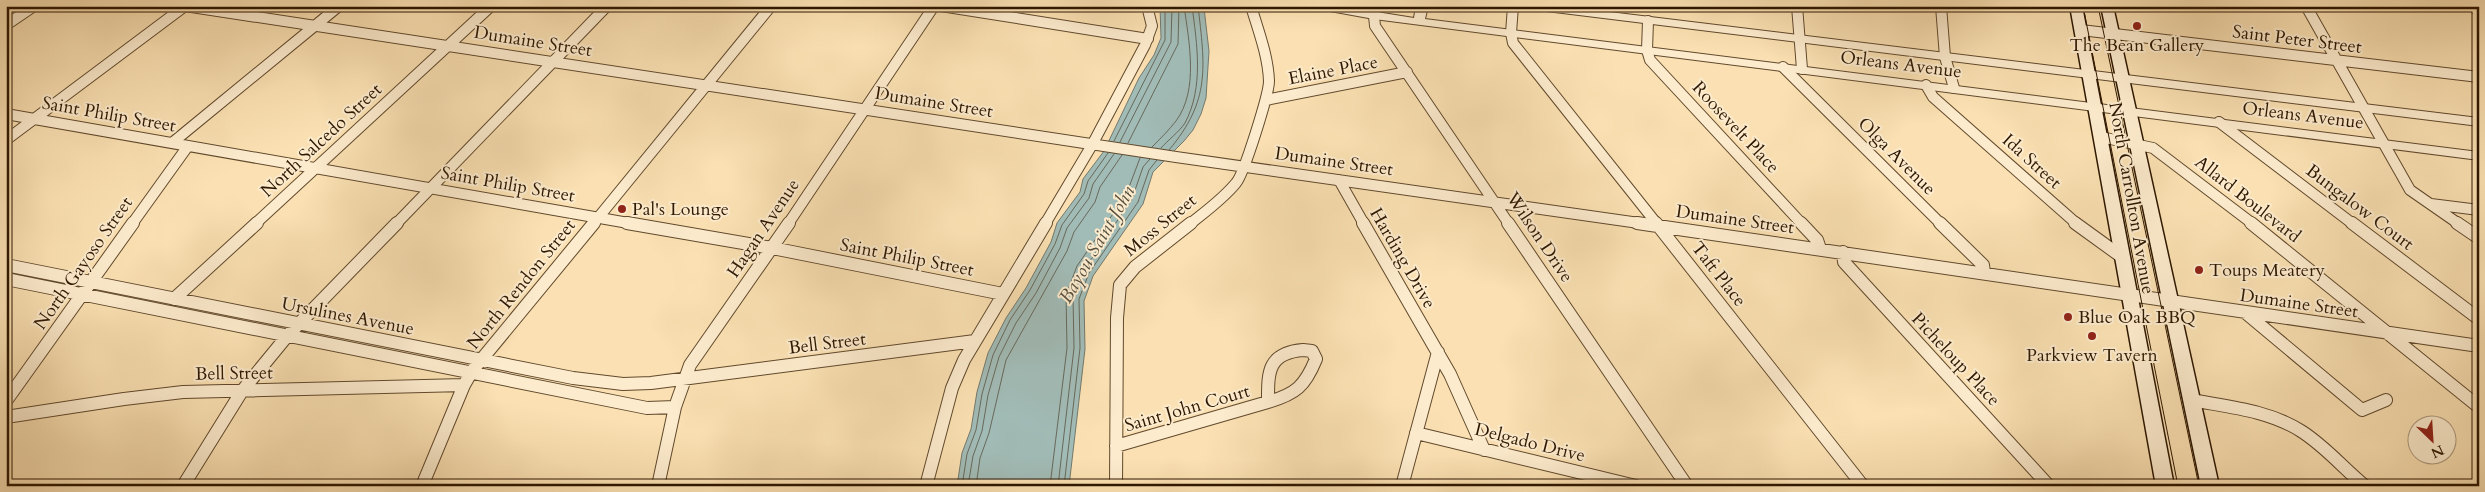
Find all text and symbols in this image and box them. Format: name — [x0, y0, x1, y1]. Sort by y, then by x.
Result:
street label: Saint Peter Street — [2231, 19, 2363, 60]
street label: Dumaine Street — [472, 20, 594, 63]
marker: The Bean Gallery — [2131, 20, 2143, 32]
place label: The Bean Gallery — [2070, 33, 2205, 58]
street label: Orleans Avenue — [1839, 45, 1963, 84]
street label: Elaine Place — [1286, 50, 1380, 91]
street label: Roosevelt Place — [1686, 76, 1785, 179]
street label: North Salcedo Street — [255, 77, 388, 203]
street label: Dumaine Street — [873, 81, 995, 124]
street label: Saint Philip Street — [40, 90, 178, 139]
street label: Orleans Avenue — [2241, 96, 2365, 135]
street label: North Carrollton Avenue — [2102, 100, 2161, 296]
street label: Olga Avenue — [1852, 112, 1941, 201]
street label: Ida Street — [1997, 128, 2067, 195]
street label: Dumaine Street — [1273, 141, 1395, 182]
street label: Allard Boulevard — [2189, 150, 2306, 249]
street label: Bungalow Court — [2300, 158, 2419, 257]
street label: Saint Philip Street — [439, 160, 577, 209]
street label: Hagan Avenue — [721, 174, 806, 283]
water label: Bayou Saint John — [1053, 180, 1141, 308]
street label: Wilson Drive — [1500, 186, 1579, 287]
street label: Moss Street — [1119, 188, 1202, 262]
street label: North Gayoso Street — [28, 191, 139, 335]
place label: Pal's Lounge — [632, 197, 729, 222]
street label: Dumaine Street — [1674, 199, 1796, 240]
marker: Pal's Lounge — [616, 203, 628, 215]
street label: Harding Drive — [1364, 203, 1442, 313]
street label: North Rendon Street — [461, 214, 582, 355]
street label: Saint Philip Street — [838, 232, 976, 283]
street label: Taft Place — [1685, 237, 1752, 312]
place label: Toups Meatery — [2209, 258, 2326, 283]
marker: Toups Meatery — [2193, 264, 2205, 276]
street label: Dumaine Street — [2238, 283, 2360, 324]
street label: Ursulines Avenue — [280, 291, 416, 342]
place label: Blue Oak BBQ — [2078, 305, 2196, 330]
street label: Picheloup Place — [1906, 307, 2006, 412]
marker: Blue Oak BBQ — [2062, 311, 2074, 323]
street label: Bell Street — [787, 326, 867, 361]
marker: Parkview Tavern — [2086, 330, 2098, 342]
place label: Parkview Tavern — [2026, 343, 2158, 368]
street label: Bell Street — [195, 360, 273, 387]
street label: Saint John Court — [1122, 379, 1253, 438]
north arrow — [2408, 414, 2458, 464]
street label: Delgado Drive — [1472, 417, 1588, 468]
text: N — [2428, 440, 2447, 463]

